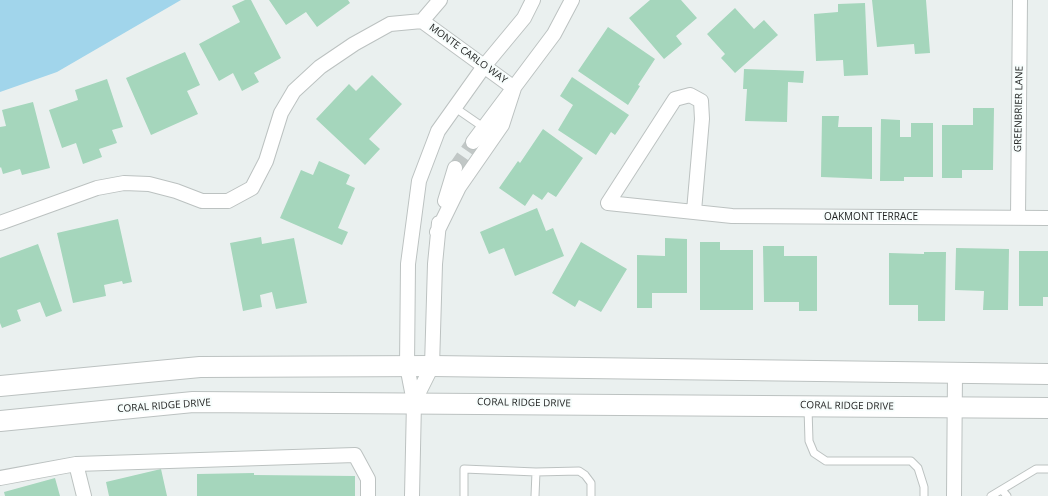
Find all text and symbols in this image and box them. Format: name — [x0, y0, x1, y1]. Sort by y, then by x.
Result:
street label: MONTE CARLO WAY — [427, 22, 509, 86]
street label: GREENBRIER LANE — [1012, 66, 1026, 152]
street label: OAKMONT TERRACE — [824, 211, 918, 223]
street label: CORAL RIDGE DRIVE — [477, 396, 571, 410]
street label: CORAL RIDGE DRIVE — [117, 397, 211, 415]
street label: CORAL RIDGE DRIVE — [800, 399, 894, 413]

